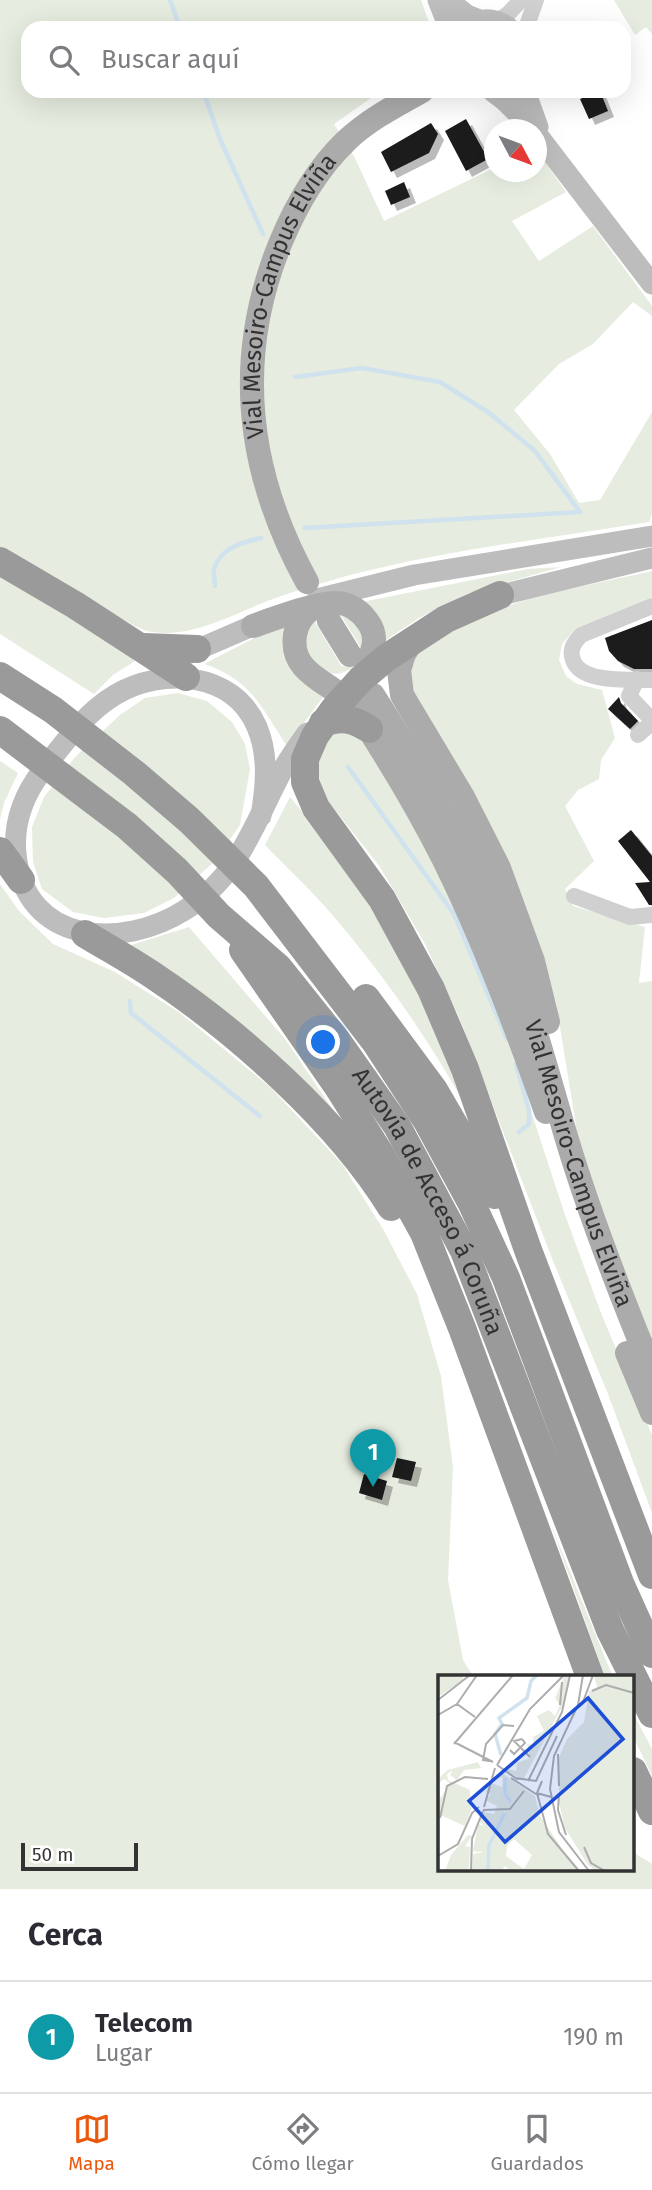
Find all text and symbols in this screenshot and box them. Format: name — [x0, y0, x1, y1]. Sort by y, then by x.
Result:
search box — [21, 21, 631, 98]
icon: search — [45, 41, 83, 79]
text: Buscar aquí — [101, 44, 239, 75]
north arrow — [484, 119, 547, 182]
street label: Vial Mesoiro-Campus Elviña — [238, 148, 342, 441]
street label: Vial Mesoiro-Campus Elviña — [519, 1017, 639, 1311]
your location — [306, 1025, 340, 1059]
street label: Autovía de Acceso á Coruña — [346, 1062, 509, 1339]
pin: 1 — [350, 1429, 396, 1487]
inset map — [438, 1675, 634, 1871]
scale bar — [21, 1840, 138, 1872]
text: 50 m — [32, 1843, 73, 1866]
text: Cerca — [28, 1917, 103, 1953]
text: Telecom — [95, 2008, 193, 2039]
text: 1 — [46, 2023, 56, 2051]
text: 190 m — [563, 2023, 624, 2051]
text: Lugar — [95, 2039, 152, 2067]
tab: Mapa — [68, 2110, 115, 2175]
tab: Cómo llegar — [252, 2110, 354, 2175]
tab: Guardados — [490, 2110, 584, 2175]

